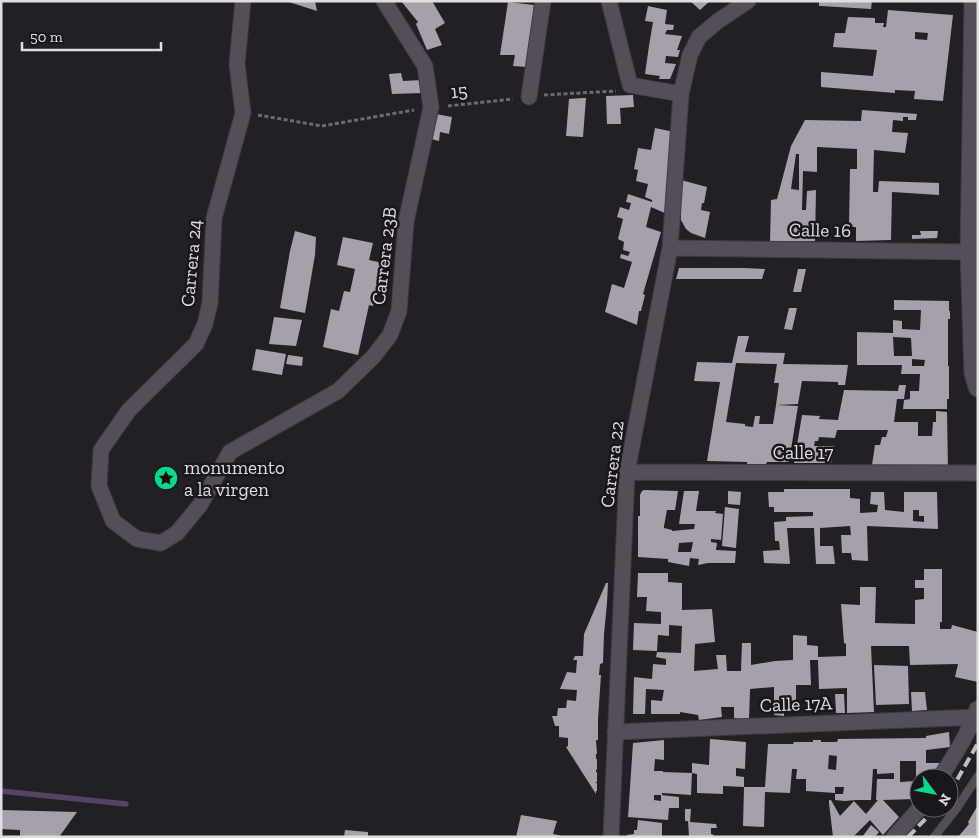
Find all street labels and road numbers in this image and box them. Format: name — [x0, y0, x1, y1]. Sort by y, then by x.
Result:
street label: 15 — [449, 79, 469, 103]
street label: Carrera 23B — [367, 206, 401, 306]
street label: Carrera 24 — [176, 218, 206, 308]
street label: Calle 16 — [789, 218, 851, 242]
street label: Carrera 22 — [595, 419, 629, 509]
street label: Calle 17 — [773, 441, 833, 464]
street label: Calle 17A — [759, 691, 833, 717]

